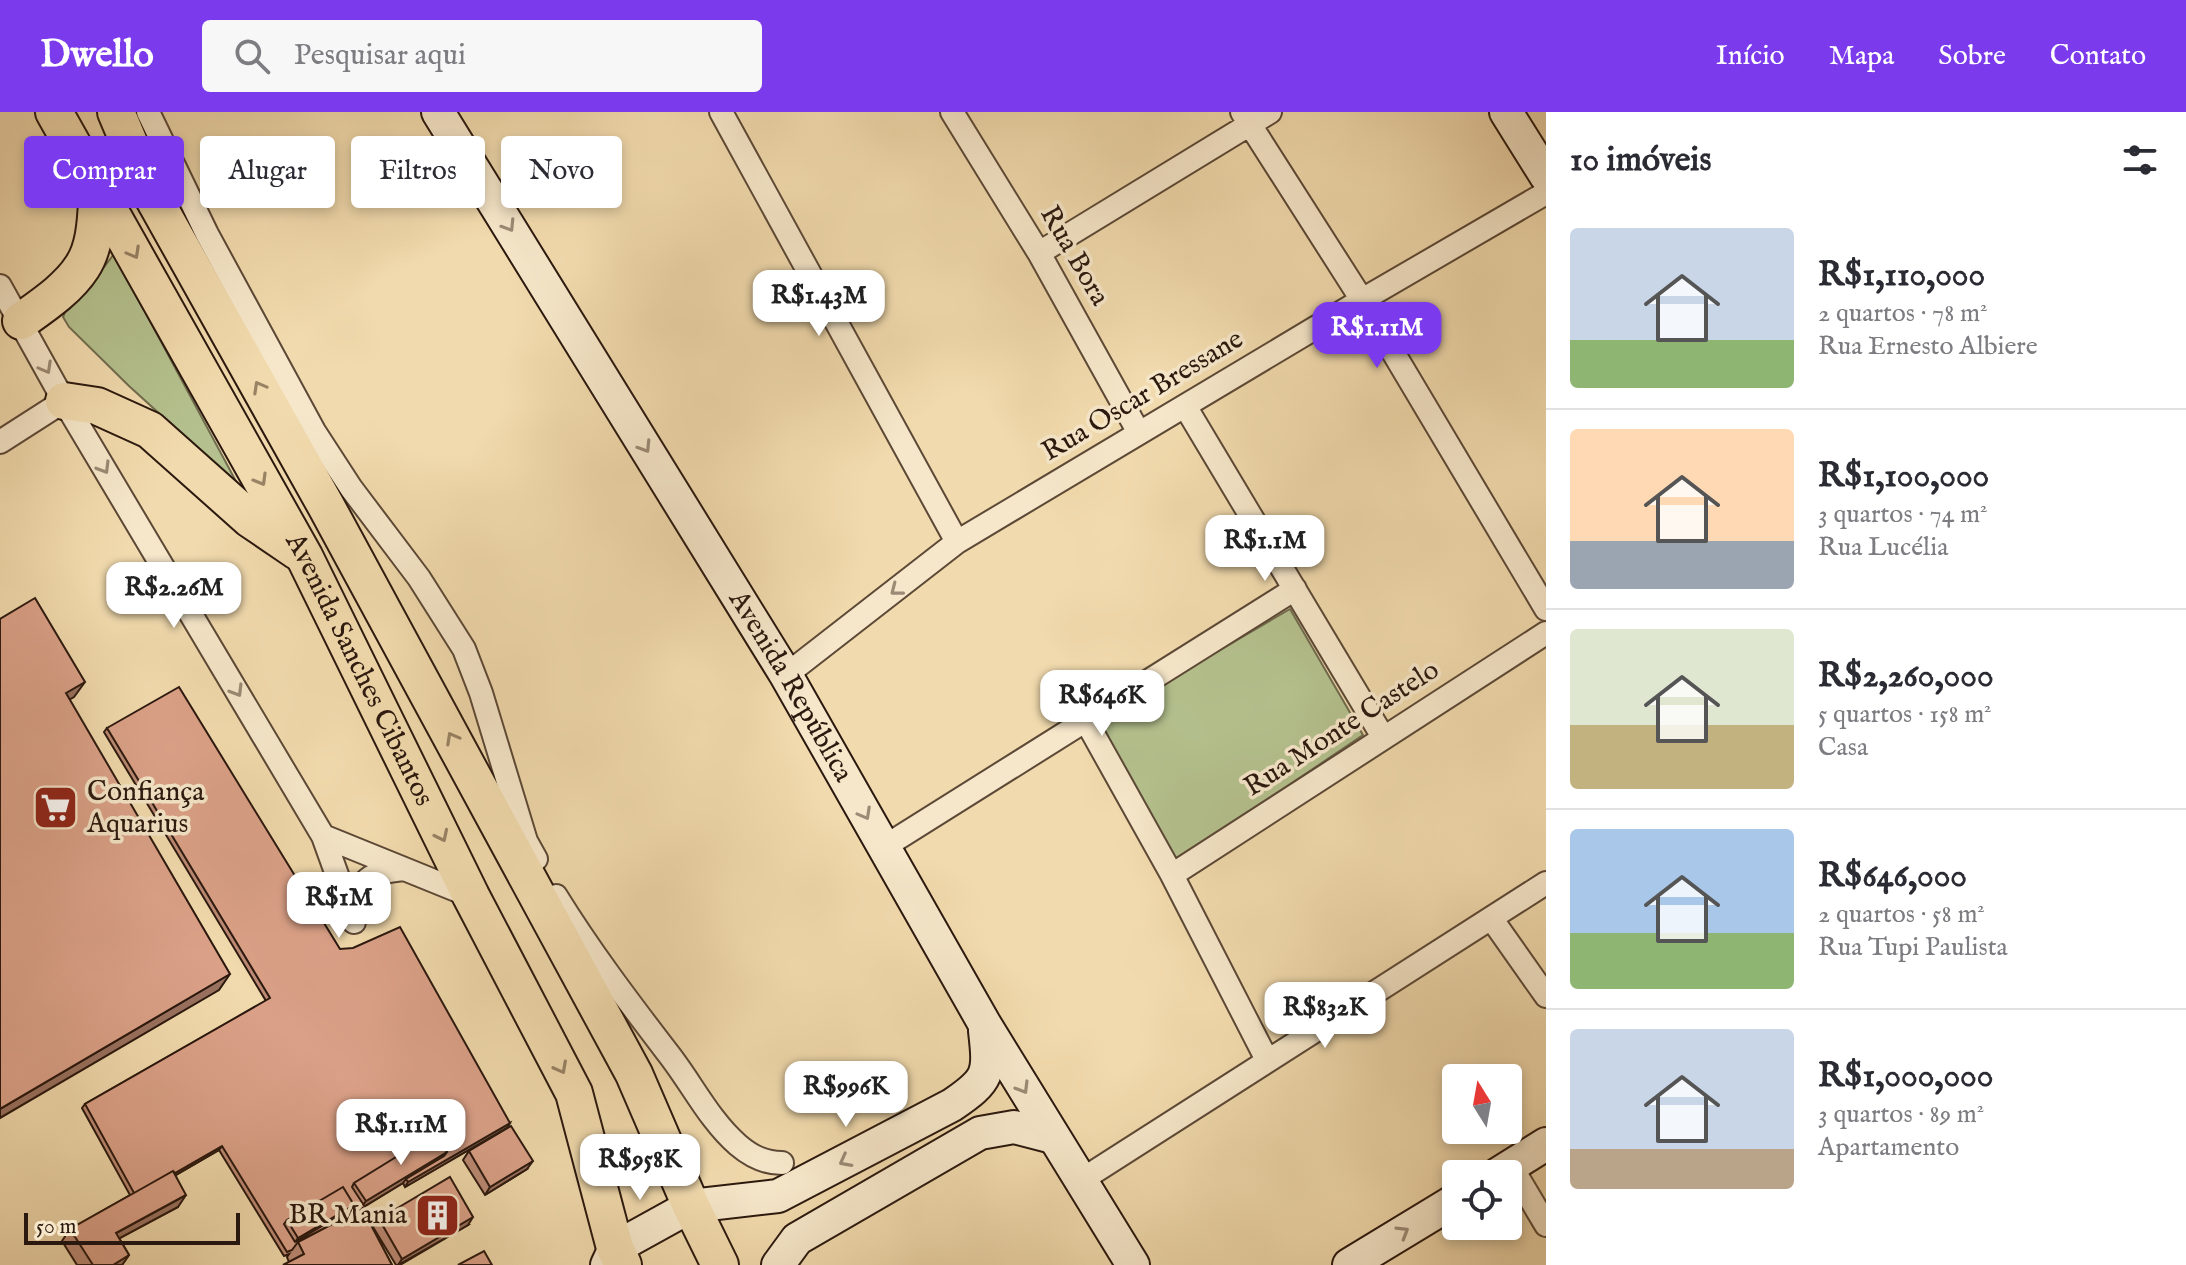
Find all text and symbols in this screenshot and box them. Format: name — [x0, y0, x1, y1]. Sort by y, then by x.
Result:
search box — [202, 20, 762, 92]
text: Dwello — [40, 32, 154, 80]
icon: search — [230, 34, 274, 78]
text: Pesquisar aqui — [294, 37, 466, 75]
text: Início — [1716, 39, 1785, 74]
text: Mapa — [1829, 39, 1894, 74]
text: Sobre — [1938, 39, 2006, 74]
text: Contato — [2050, 39, 2146, 74]
chip: Comprar — [24, 136, 184, 208]
chip: Alugar — [200, 136, 335, 208]
chip: Filtros — [351, 136, 485, 208]
chip: Novo — [501, 136, 622, 208]
icon: filters — [2118, 138, 2162, 182]
text: 10 imóveis — [1570, 139, 1711, 182]
street label: Rua Bora — [1031, 200, 1117, 313]
one-way arrow — [499, 217, 514, 232]
one-way arrow — [124, 244, 140, 259]
text: R$1,110,000 — [1818, 254, 1985, 297]
icon: home — [1634, 260, 1730, 356]
pin: R$1.43M — [745, 270, 893, 338]
text: R$1.43M — [771, 279, 867, 312]
text: 2 quartos · 78 m² — [1818, 297, 1987, 330]
pin: R$1.11M — [1303, 302, 1451, 370]
text: R$1.11M — [1330, 311, 1424, 344]
street label: Rua Oscar Bressane — [1036, 322, 1250, 470]
text: Rua Ernesto Albiere — [1818, 330, 2038, 363]
one-way arrow — [37, 359, 52, 374]
one-way arrow — [253, 381, 269, 396]
one-way arrow — [636, 438, 651, 453]
text: R$1,100,000 — [1818, 455, 1989, 498]
one-way arrow — [94, 459, 110, 474]
icon: home — [1634, 461, 1730, 557]
one-way arrow — [251, 471, 267, 486]
text: 3 quartos · 74 m² — [1818, 498, 1987, 531]
pin: R$1.1M — [1200, 515, 1330, 583]
text: R$1.1M — [1223, 524, 1307, 557]
street label: Avenida Sanches Cibantos — [277, 526, 442, 812]
text: Rua Lucélia — [1818, 531, 1948, 564]
pin: R$2.26M — [100, 562, 248, 630]
text: R$2.26M — [124, 571, 224, 604]
one-way arrow — [890, 581, 905, 595]
street label: Avenida República — [720, 583, 861, 789]
street label: Rua Monte Castelo — [1238, 653, 1446, 805]
text: R$2,260,000 — [1818, 655, 1994, 698]
icon: home — [1634, 661, 1730, 757]
pin: R$646K — [1037, 670, 1167, 738]
text: R$646K — [1058, 679, 1146, 712]
one-way arrow — [227, 682, 243, 697]
text: 5 quartos · 158 m² — [1818, 698, 1992, 731]
text: Casa — [1818, 731, 1868, 764]
one-way arrow — [446, 732, 461, 746]
place label: Confiança Aquarius — [86, 775, 205, 842]
supermarket icon: Confiança Aquarius — [32, 784, 80, 832]
one-way arrow — [855, 805, 871, 820]
one-way arrow — [432, 828, 448, 843]
text: R$646,000 — [1818, 855, 1967, 898]
icon: home — [1634, 861, 1730, 957]
pin: R$1M — [292, 872, 386, 940]
text: R$1M — [305, 881, 373, 914]
text: 2 quartos · 58 m² — [1818, 898, 1985, 931]
text: Rua Tupi Paulista — [1818, 931, 2008, 964]
pin: R$832K — [1260, 982, 1390, 1050]
text: R$832K — [1283, 991, 1367, 1024]
text: R$1,000,000 — [1818, 1055, 1994, 1098]
one-way arrow — [551, 1059, 566, 1074]
pin: R$996K — [781, 1061, 911, 1129]
icon: home — [1634, 1061, 1730, 1157]
north arrow — [1442, 1064, 1522, 1144]
map controls — [1442, 1064, 1522, 1240]
text: R$996K — [803, 1070, 889, 1103]
one-way arrow — [1013, 1079, 1029, 1094]
text: 3 quartos · 89 m² — [1818, 1098, 1984, 1131]
pin: R$1.11M — [327, 1099, 475, 1167]
text: R$1.11M — [354, 1108, 448, 1141]
text: Apartamento — [1818, 1131, 1959, 1164]
pin: R$958K — [575, 1134, 705, 1202]
text: R$958K — [598, 1143, 682, 1176]
one-way arrow — [839, 1151, 854, 1166]
button: locate — [1442, 1160, 1522, 1240]
building icon: BR Mania — [414, 1191, 462, 1239]
place label: BR Mania — [288, 1198, 408, 1233]
scale bar — [24, 1209, 240, 1245]
text: 50 m — [36, 1213, 77, 1241]
one-way arrow — [1394, 1227, 1408, 1242]

